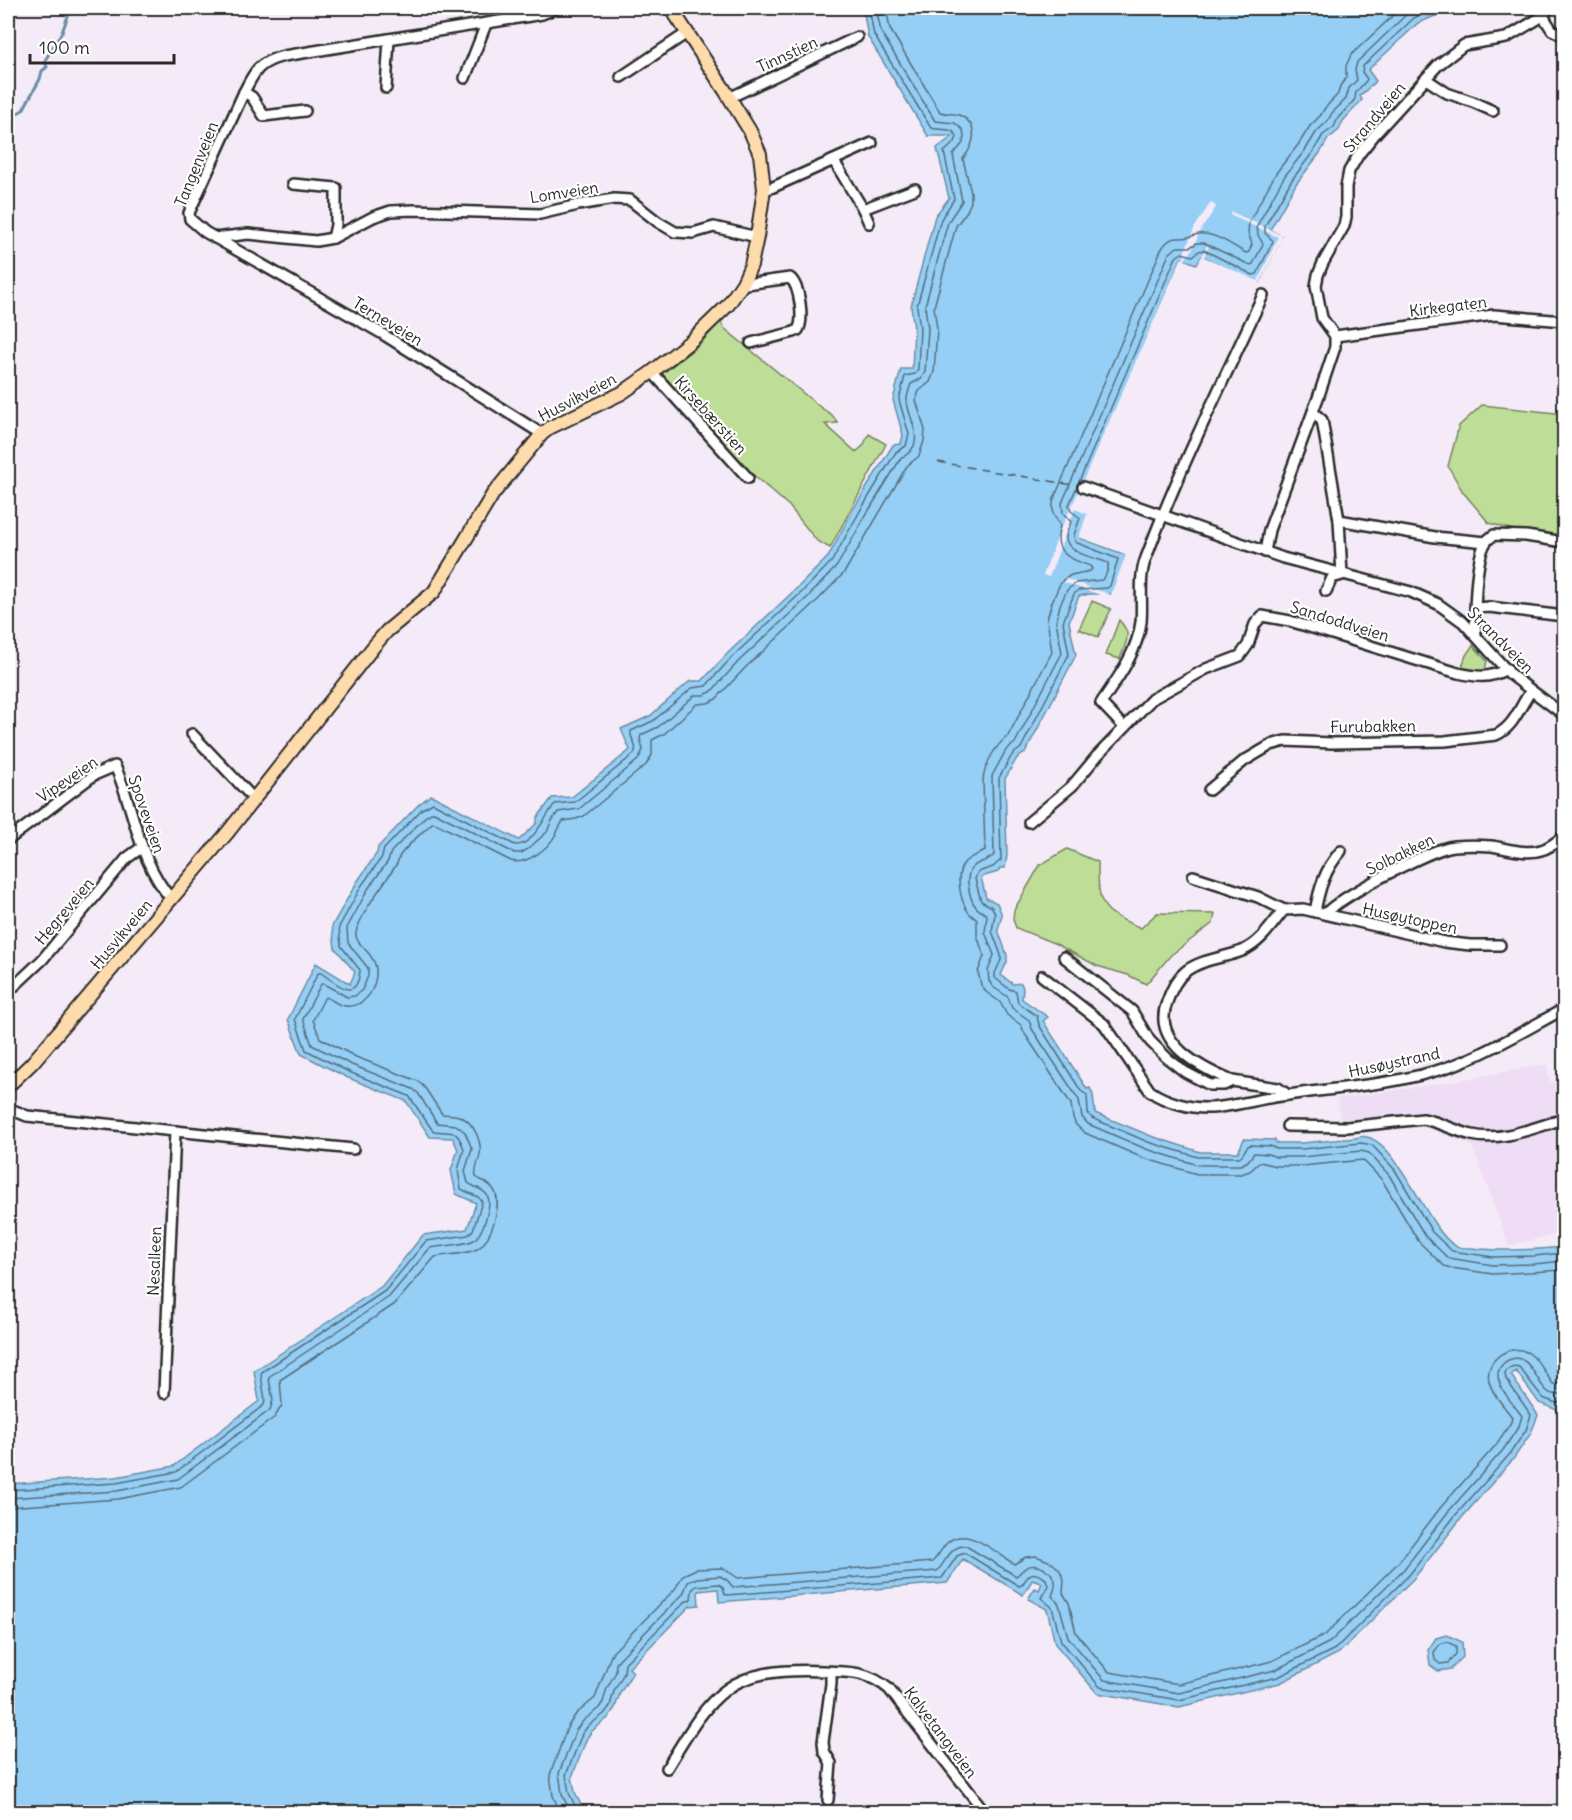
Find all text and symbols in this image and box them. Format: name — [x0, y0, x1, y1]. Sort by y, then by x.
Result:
scale bar — [30, 27, 174, 65]
street label: Tinnstien — [753, 31, 821, 77]
text: 100 m — [39, 36, 90, 59]
street label: Strandveien — [1339, 78, 1409, 156]
street label: Tangenveien — [170, 118, 222, 210]
street label: Lomveien — [528, 177, 600, 207]
street label: Kirkegaten — [1408, 291, 1488, 321]
street label: Terneveien — [349, 292, 427, 350]
street label: Husvikveien — [535, 368, 619, 426]
street label: Kirsebærstien — [671, 372, 751, 458]
street label: Sandoddveien — [1288, 596, 1392, 646]
street label: Strandveien — [1464, 603, 1538, 677]
street label: Furubakken — [1330, 715, 1416, 737]
street label: Vipeveien — [33, 751, 101, 807]
street label: Spoveveien — [124, 772, 170, 856]
street label: Solbakken — [1363, 829, 1437, 879]
street label: Hegreveien — [30, 873, 98, 949]
street label: Husvikveien — [86, 895, 156, 973]
street label: Husøytoppen — [1361, 898, 1459, 938]
street label: Husøystrand — [1346, 1043, 1442, 1081]
street label: Nesalleen — [143, 1226, 165, 1296]
street label: Kalvetangveien — [900, 1682, 982, 1782]

